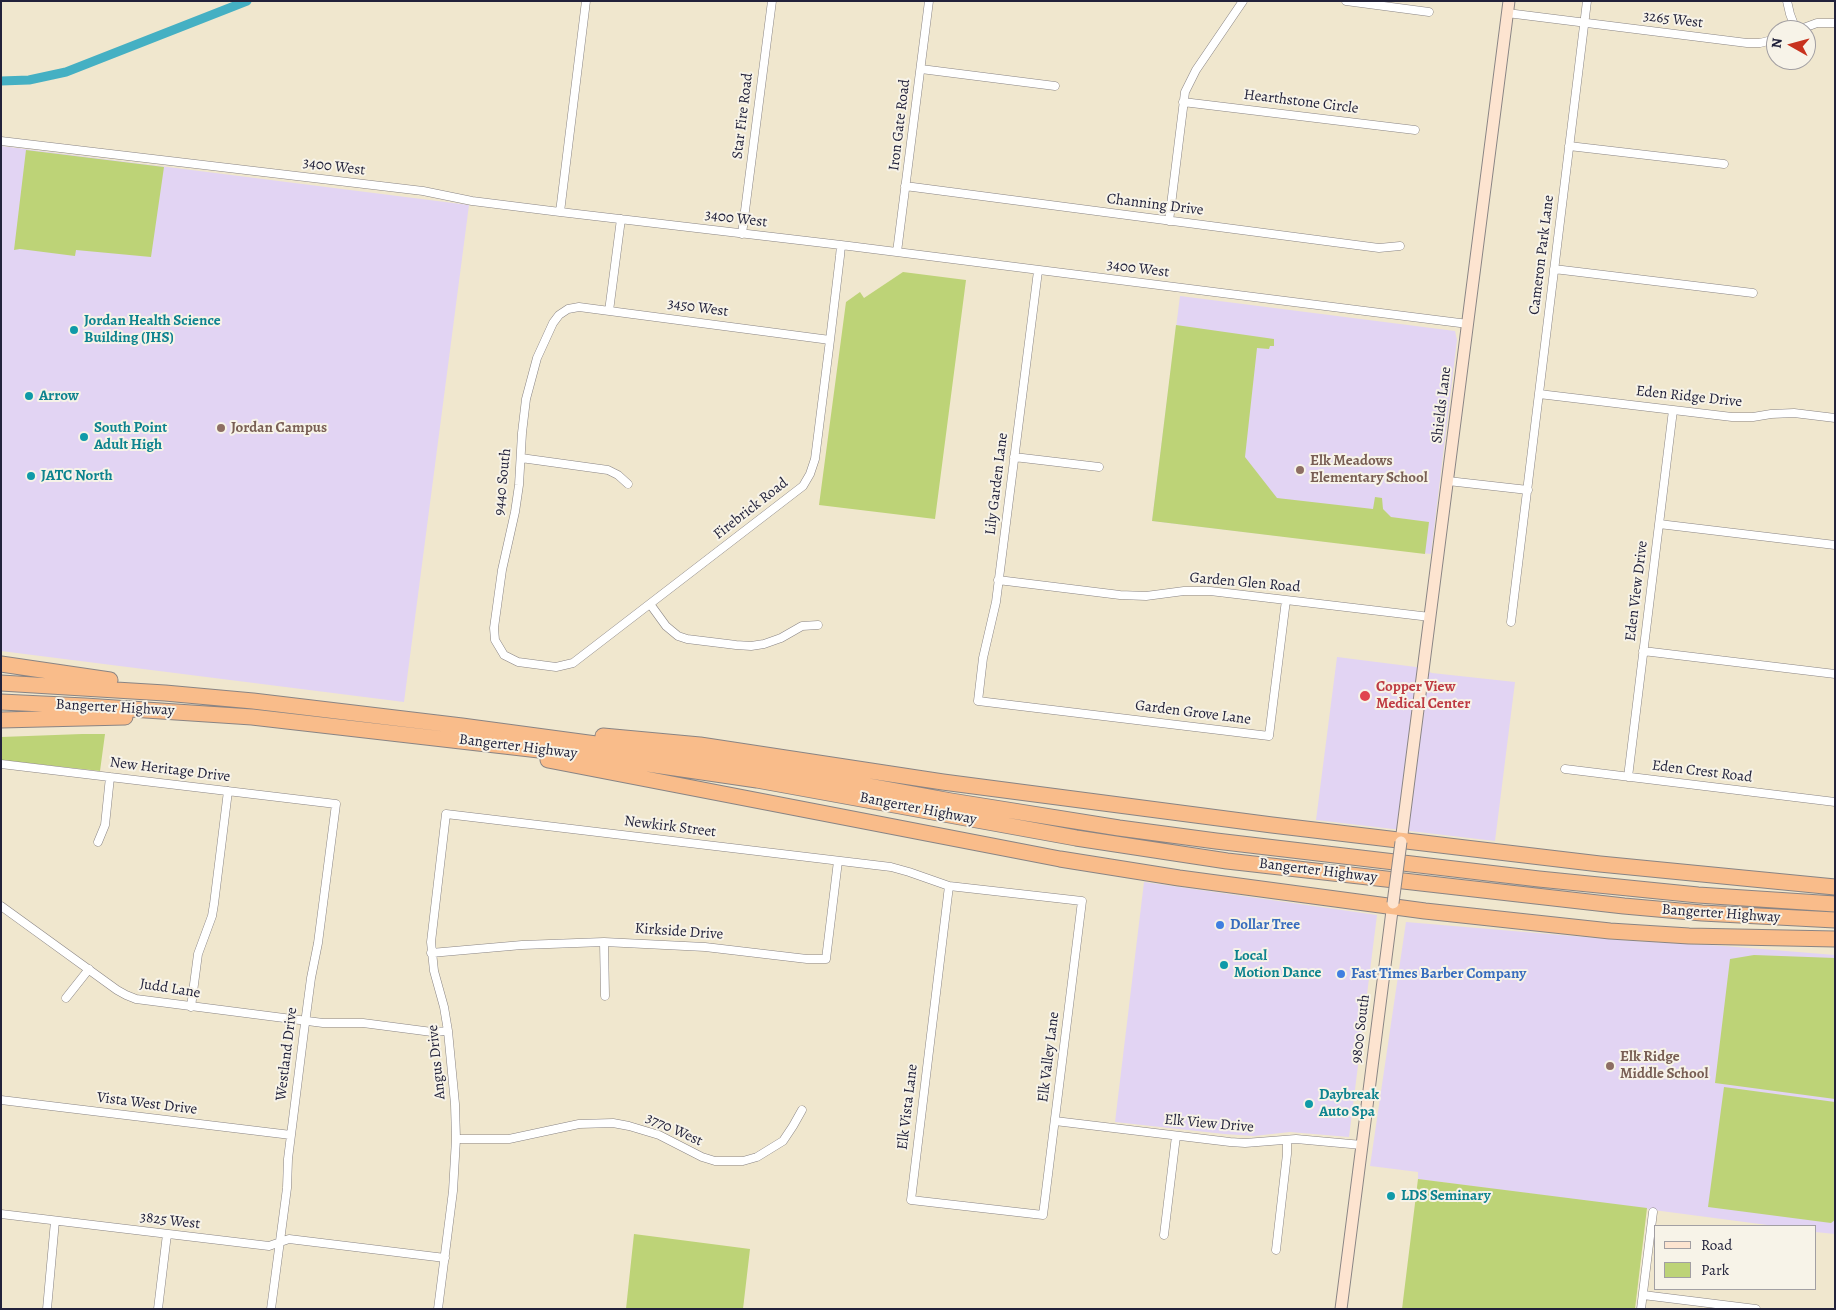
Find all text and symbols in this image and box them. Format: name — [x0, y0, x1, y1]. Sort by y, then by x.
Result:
street label: 3265 West — [1642, 7, 1704, 33]
north arrow — [1766, 20, 1816, 70]
text: N — [1767, 37, 1787, 49]
street label: Star Fire Road — [729, 72, 757, 160]
street label: Iron Gate Road — [885, 78, 915, 172]
street label: Hearthstone Circle — [1243, 86, 1359, 118]
street label: 3400 West — [302, 154, 366, 180]
street label: Channing Drive — [1106, 190, 1204, 220]
street label: Cameron Park Lane — [1526, 194, 1558, 316]
street label: 3400 West — [704, 206, 768, 232]
street label: 3400 West — [1106, 256, 1170, 282]
street label: 3450 West — [667, 295, 729, 321]
place label: Jordan Health Science Building (JHS) — [84, 312, 221, 347]
marker: Jordan Health Science Building (JHS) — [68, 324, 80, 336]
street label: Shields Lane — [1428, 366, 1456, 444]
street label: Eden Ridge Drive — [1635, 382, 1743, 412]
place label: Arrow — [39, 387, 79, 405]
marker: Arrow — [23, 390, 35, 402]
place label: South Point Adult High — [94, 419, 167, 454]
place label: Jordan Campus — [231, 419, 327, 437]
marker: Jordan Campus — [215, 422, 227, 434]
marker: South Point Adult High — [78, 431, 90, 443]
street label: Lily Garden Lane — [982, 432, 1012, 536]
street label: 9440 South — [491, 447, 515, 517]
place label: Elk Meadows Elementary School — [1310, 452, 1428, 487]
marker: Elk Meadows Elementary School — [1294, 464, 1306, 476]
place label: JATC North — [41, 467, 113, 485]
marker: JATC North — [25, 470, 37, 482]
street label: Firebrick Road — [710, 474, 792, 544]
street label: Eden View Drive — [1622, 540, 1652, 642]
street label: Garden Glen Road — [1189, 569, 1301, 597]
place label: Copper View Medical Center — [1376, 678, 1470, 713]
marker: Copper View Medical Center — [1358, 689, 1372, 703]
street label: Bangerter Highway — [55, 696, 175, 720]
street label: Garden Grove Lane — [1134, 697, 1252, 729]
street label: Bangerter Highway — [458, 731, 578, 763]
street label: New Heritage Drive — [109, 754, 231, 786]
street label: Eden Crest Road — [1651, 757, 1753, 787]
street label: Bangerter Highway — [858, 789, 978, 829]
street label: Newkirk Street — [623, 812, 717, 842]
street label: Bangerter Highway — [1258, 855, 1378, 887]
street label: Bangerter Highway — [1661, 901, 1781, 927]
place label: Dollar Tree — [1230, 916, 1300, 934]
marker: Dollar Tree — [1214, 919, 1226, 931]
street label: Kirkside Drive — [634, 920, 724, 944]
place label: Local Motion Dance — [1234, 947, 1321, 982]
marker: Local Motion Dance — [1218, 959, 1230, 971]
place label: Fast Times Barber Company — [1351, 965, 1526, 983]
marker: Fast Times Barber Company — [1335, 968, 1347, 980]
street label: Judd Lane — [138, 975, 202, 1003]
street label: 9800 South — [1348, 994, 1374, 1064]
street label: Westland Drive — [272, 1006, 302, 1102]
street label: Elk Valley Lane — [1035, 1011, 1063, 1103]
street label: Angus Drive — [424, 1024, 450, 1100]
place label: Elk Ridge Middle School — [1620, 1048, 1708, 1083]
marker: Elk Ridge Middle School — [1604, 1060, 1616, 1072]
street label: Elk Vista Lane — [894, 1063, 922, 1151]
place label: Daybreak Auto Spa — [1319, 1086, 1379, 1121]
street label: Vista West Drive — [96, 1089, 198, 1119]
marker: Daybreak Auto Spa — [1303, 1098, 1315, 1110]
street label: 3770 West — [643, 1110, 705, 1150]
street label: Elk View Drive — [1164, 1111, 1254, 1137]
place label: LDS Seminary — [1401, 1187, 1491, 1205]
marker: LDS Seminary — [1385, 1190, 1397, 1202]
street label: 3825 West — [139, 1208, 201, 1234]
legend — [1654, 1225, 1816, 1290]
text: Road — [1701, 1235, 1732, 1255]
text: Park — [1701, 1260, 1729, 1280]

